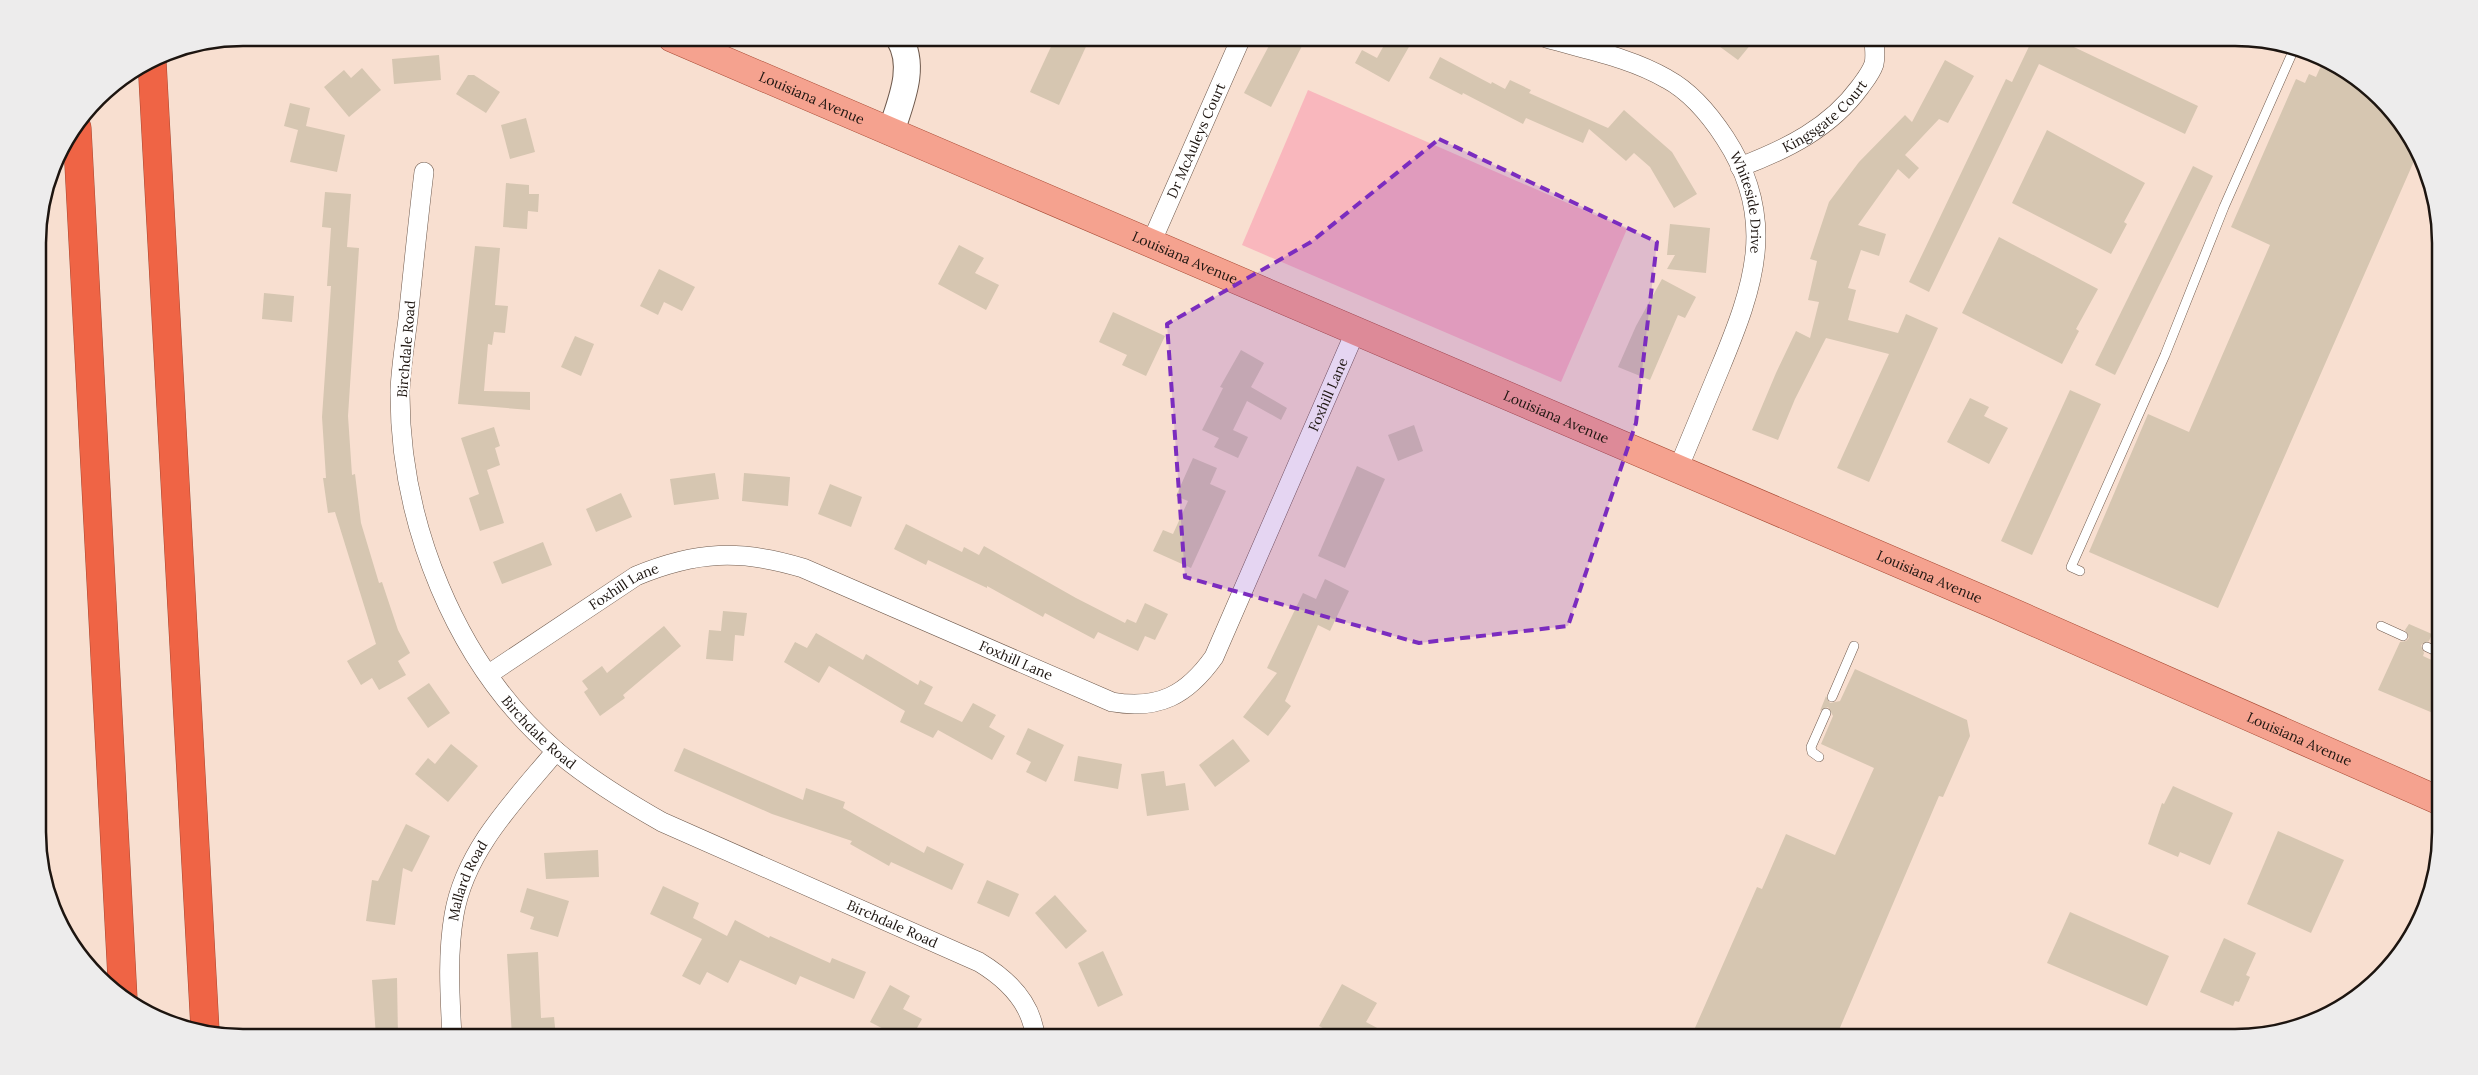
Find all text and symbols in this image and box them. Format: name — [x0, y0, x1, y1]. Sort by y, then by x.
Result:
street label: Louisiana Avenue — [756, 67, 868, 129]
street label: Kingsgate Court — [1779, 76, 1871, 156]
street label: Dr McAuleys Court — [1163, 79, 1230, 201]
street label: Whiteside Drive — [1726, 148, 1765, 255]
street label: Louisiana Avenue — [1129, 227, 1241, 288]
street label: Birchdale Road — [393, 300, 419, 398]
street label: Foxhill Lane — [1304, 355, 1352, 434]
street label: Louisiana Avenue — [1501, 386, 1612, 448]
street label: Louisiana Avenue — [1874, 546, 1985, 607]
street label: Foxhill Lane — [585, 559, 661, 614]
street label: Foxhill Lane — [976, 636, 1056, 684]
street label: Birchdale Road — [498, 692, 580, 773]
street label: Louisiana Avenue — [2244, 708, 2355, 770]
street label: Mallard Road — [444, 837, 491, 922]
street label: Birchdale Road — [844, 896, 941, 952]

